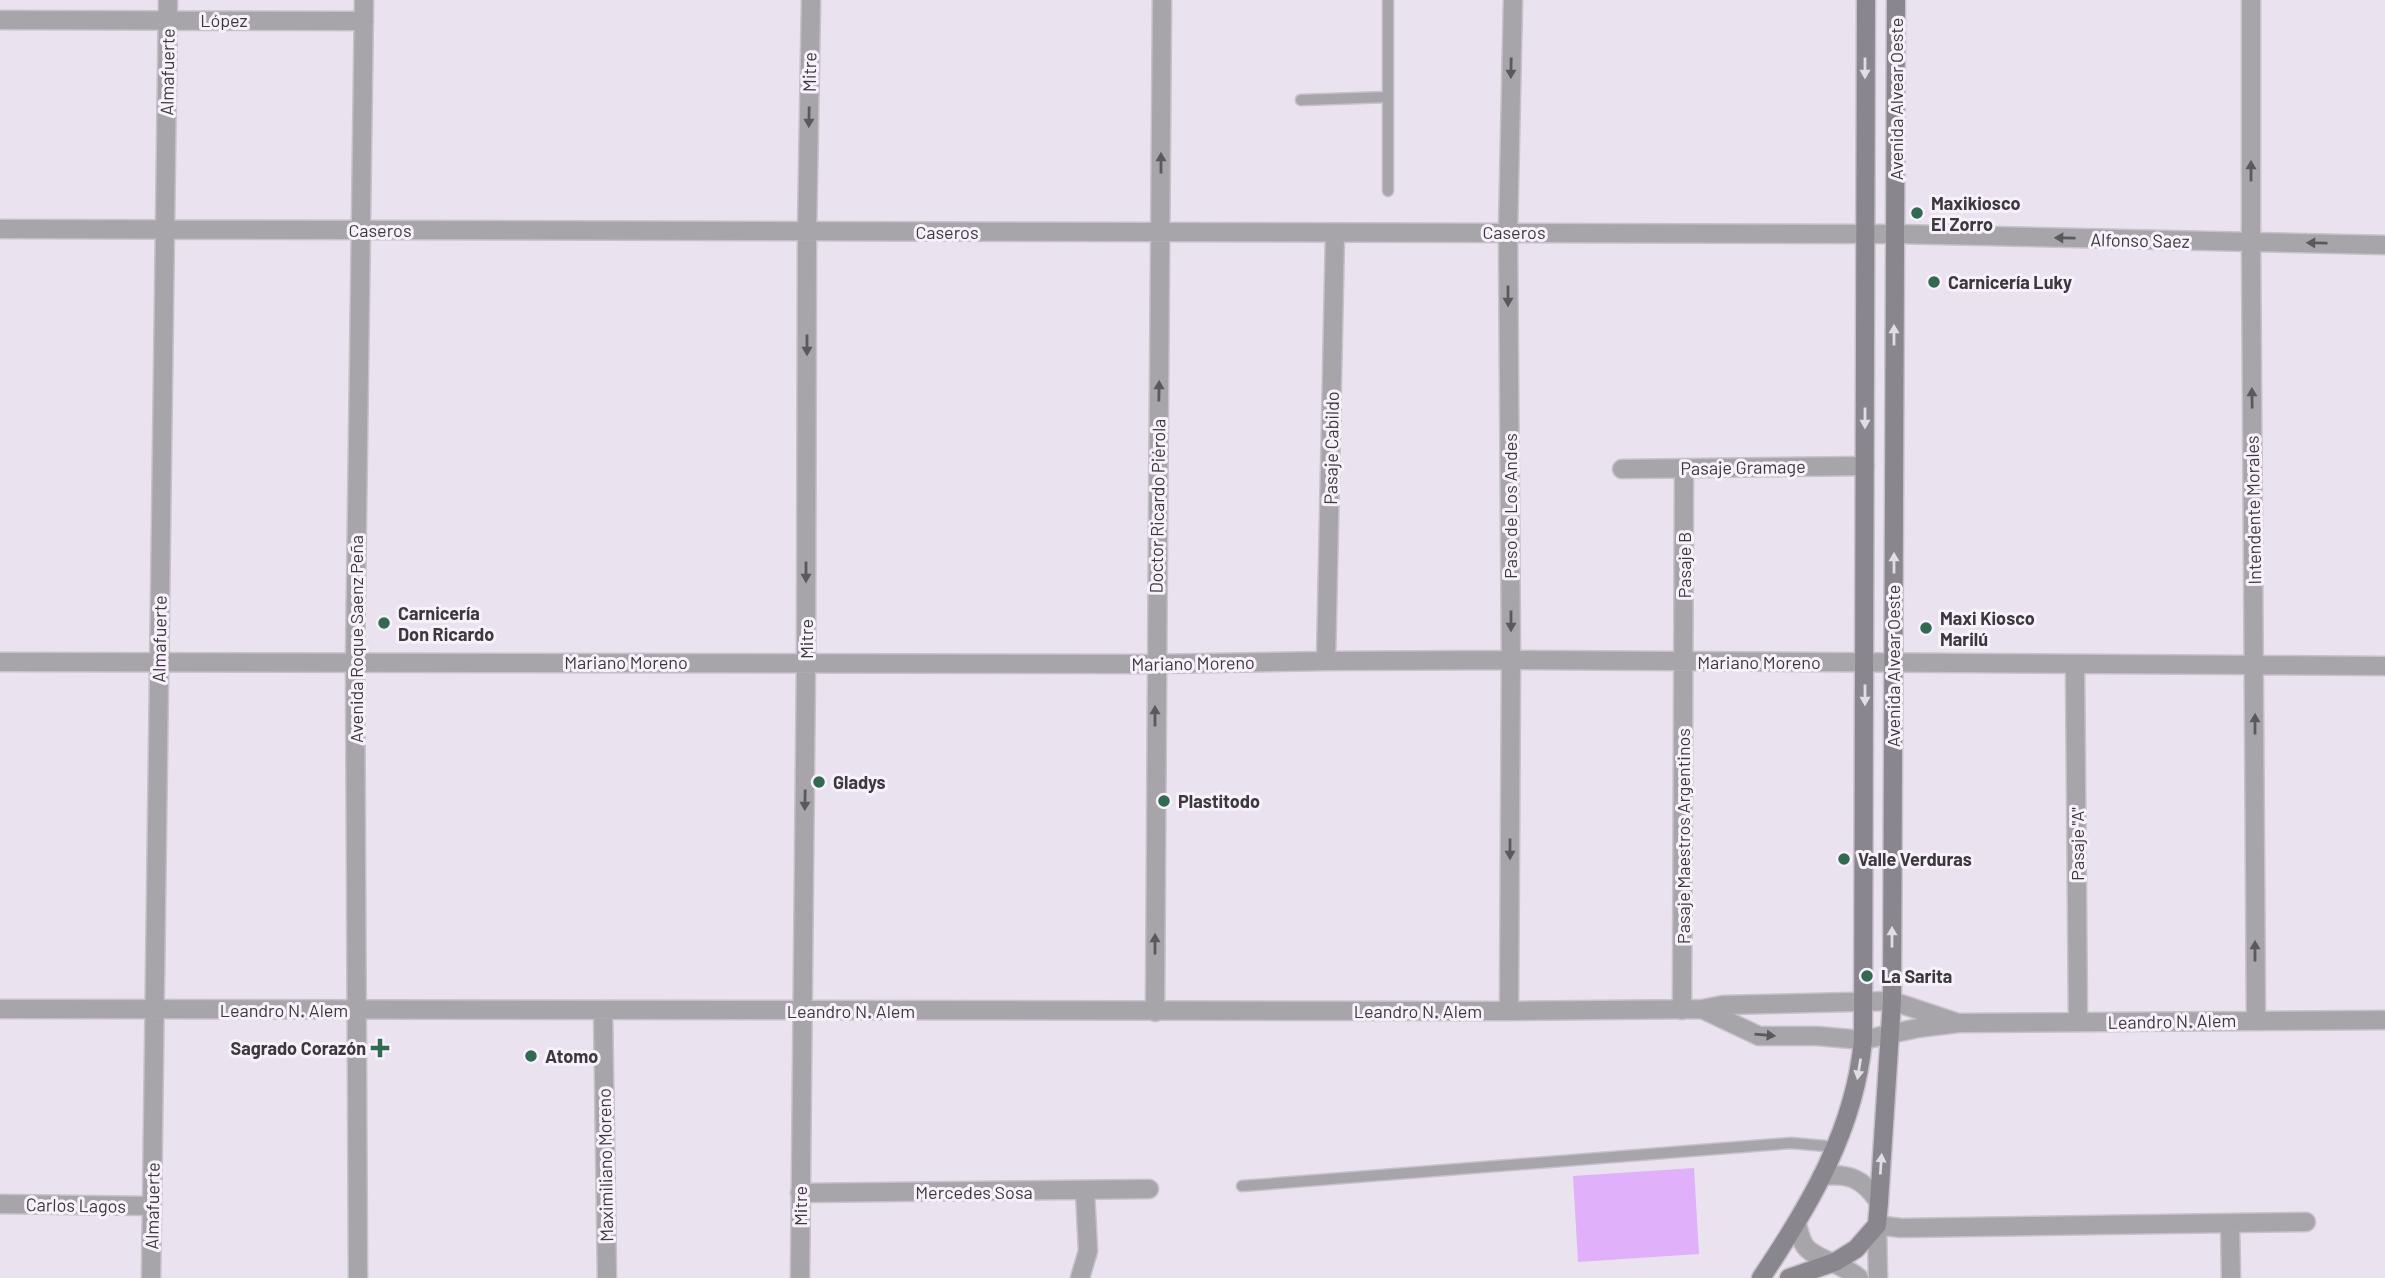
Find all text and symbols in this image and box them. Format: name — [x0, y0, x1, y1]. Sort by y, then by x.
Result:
street label: López — [200, 9, 248, 31]
street label: Avenida Alvear Oeste — [1885, 18, 1907, 180]
street label: Almafuerte — [155, 28, 179, 116]
street label: Mitre — [798, 52, 820, 92]
one-way arrow — [1506, 57, 1517, 79]
one-way arrow — [1859, 57, 1871, 79]
one-way arrow — [803, 106, 814, 128]
one-way arrow — [1155, 152, 1167, 174]
one-way arrow — [2245, 160, 2257, 182]
place label: Maxikiosco El Zorro — [1931, 192, 2020, 235]
marker: Maxikiosco El Zorro — [1909, 205, 1925, 221]
street label: Caseros — [348, 219, 412, 241]
street label: Caseros — [915, 221, 979, 243]
street label: Caseros — [1482, 221, 1546, 243]
street label: Alfonso Saez — [2090, 228, 2190, 252]
one-way arrow — [2054, 232, 2076, 244]
one-way arrow — [2306, 238, 2328, 249]
place label: Carnicería Luky — [1948, 271, 2072, 293]
marker: Carnicería Luky — [1926, 274, 1942, 290]
one-way arrow — [1502, 285, 1514, 307]
one-way arrow — [1889, 324, 1900, 346]
one-way arrow — [801, 334, 813, 356]
one-way arrow — [1153, 379, 1165, 401]
one-way arrow — [2246, 387, 2258, 409]
street label: Pasaje Cabildo — [1319, 391, 1343, 505]
one-way arrow — [1859, 407, 1871, 429]
street label: Doctor Ricardo Piérola — [1144, 418, 1170, 594]
street label: Paso de Los Andes — [1499, 433, 1521, 579]
street label: Intendente Morales — [2241, 435, 2265, 585]
street label: Pasaje Gramage — [1680, 455, 1806, 479]
street label: Pasaje B — [1673, 532, 1695, 598]
street label: Avenida Roque Saenz Peña — [345, 535, 367, 743]
one-way arrow — [1888, 552, 1900, 574]
one-way arrow — [800, 561, 812, 583]
street label: Avenida Alvear Oeste — [1882, 585, 1904, 747]
street label: Almafuerte — [147, 595, 171, 683]
place label: Carnicería Don Ricardo — [398, 602, 494, 645]
place label: Maxi Kiosco Marilú — [1940, 607, 2035, 650]
one-way arrow — [1505, 610, 1517, 632]
marker: Carnicería Don Ricardo — [376, 615, 392, 631]
street label: Mitre — [795, 619, 817, 659]
marker: Maxi Kiosco Marilú — [1918, 620, 1934, 636]
street label: Mariano Moreno — [564, 651, 688, 673]
street label: Mariano Moreno — [1131, 651, 1255, 675]
street label: Mariano Moreno — [1697, 651, 1821, 673]
one-way arrow — [1859, 684, 1871, 706]
one-way arrow — [1149, 705, 1161, 727]
one-way arrow — [2249, 713, 2261, 735]
street label: Pasaje Maestros Argentinos — [1672, 728, 1694, 944]
place label: Gladys — [833, 771, 886, 793]
marker: Gladys — [811, 774, 827, 790]
one-way arrow — [799, 789, 811, 811]
place label: Plastitodo — [1178, 790, 1260, 812]
marker: Plastitodo — [1156, 793, 1172, 809]
street label: Pasaje "A" — [2066, 807, 2088, 881]
one-way arrow — [1504, 838, 1516, 860]
place label: Valle Verduras — [1858, 848, 1972, 870]
marker: Valle Verduras — [1836, 851, 1852, 867]
one-way arrow — [1886, 926, 1898, 948]
one-way arrow — [1149, 932, 1161, 954]
one-way arrow — [2250, 940, 2261, 962]
place label: La Sarita — [1881, 965, 1952, 987]
marker: La Sarita — [1859, 968, 1875, 984]
street label: Leandro N. Alem — [220, 999, 348, 1021]
street label: Leandro N. Alem — [787, 1000, 915, 1022]
street label: Leandro N. Alem — [1354, 1000, 1482, 1022]
street label: Leandro N. Alem — [2108, 1009, 2236, 1033]
one-way arrow — [1754, 1030, 1776, 1041]
place label: Sagrado Corazón — [231, 1037, 366, 1059]
marker: Sagrado Corazón — [372, 1040, 388, 1056]
place label: Atomo — [545, 1045, 598, 1067]
marker: Atomo — [523, 1048, 539, 1064]
one-way arrow — [1853, 1058, 1864, 1080]
street label: Maximiliano Moreno — [593, 1088, 617, 1242]
one-way arrow — [1876, 1153, 1887, 1175]
street label: Almafuerte — [140, 1162, 164, 1250]
street label: Mercedes Sosa — [915, 1181, 1033, 1203]
street label: Mitre — [789, 1186, 811, 1226]
street label: Carlos Lagos — [26, 1193, 126, 1217]

